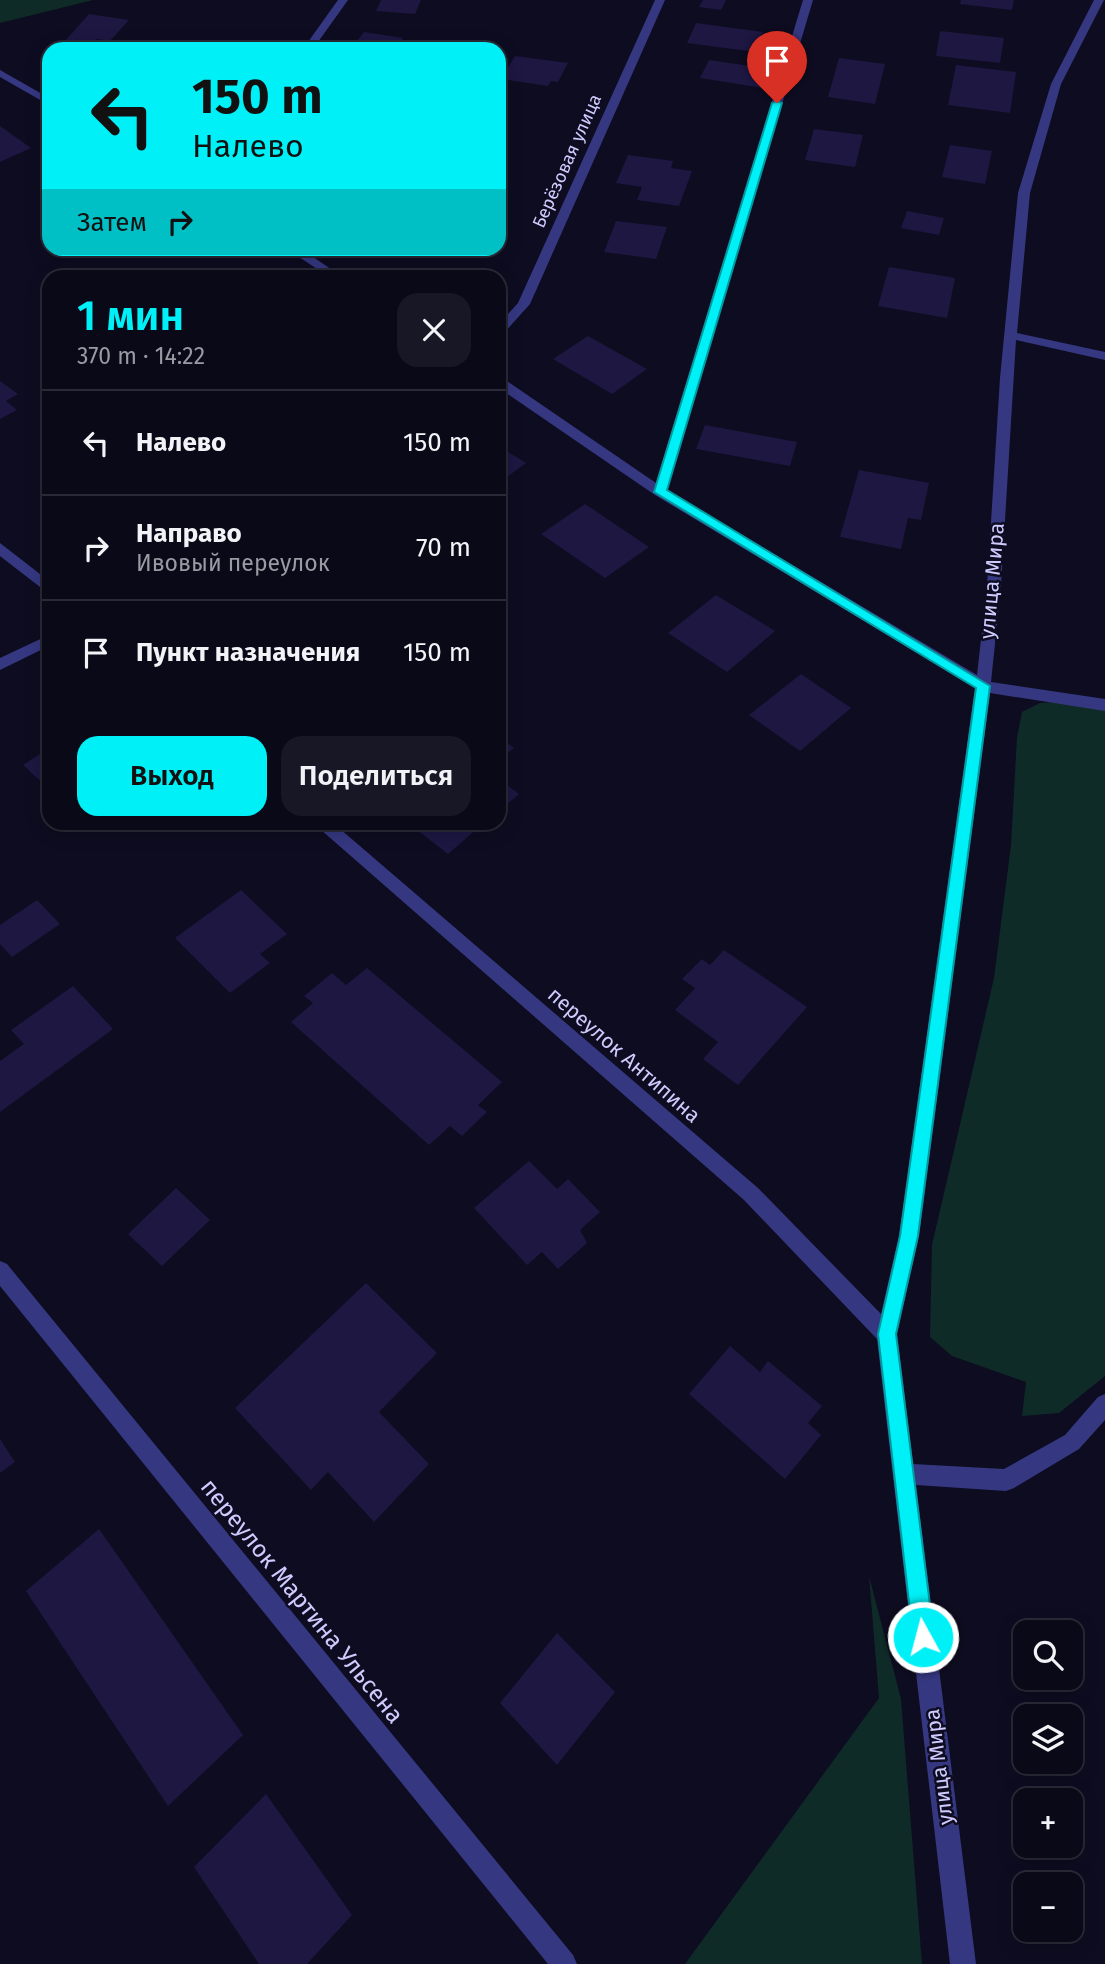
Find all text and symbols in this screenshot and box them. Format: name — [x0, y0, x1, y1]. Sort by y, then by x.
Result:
pin — [747, 31, 807, 103]
icon: arrive — [758, 42, 796, 80]
text: 150 m — [192, 67, 323, 126]
icon: left — [77, 70, 168, 161]
street label: Берёзовая улица — [528, 91, 606, 231]
text: Налево — [192, 127, 304, 165]
icon: right — [161, 203, 199, 241]
text: Затем — [77, 207, 147, 238]
text: 1 мин — [77, 291, 184, 341]
button: close — [397, 293, 471, 367]
text: 370 m · 14:22 — [77, 342, 205, 370]
icon: left — [77, 424, 115, 462]
text: Налево — [136, 427, 226, 458]
text: 150 m — [403, 427, 471, 458]
text: Направо — [136, 518, 242, 549]
street label: улица Мира — [974, 522, 1010, 640]
icon: right — [77, 529, 115, 567]
text: 70 m — [416, 532, 471, 563]
text: Ивовый переулок — [136, 549, 330, 577]
icon: arrive — [77, 634, 115, 672]
text: Пункт назначения — [136, 637, 360, 668]
text: 150 m — [403, 637, 471, 668]
button: Выход — [77, 736, 267, 816]
button: Поделиться — [281, 736, 471, 816]
street label: переулок Антипина — [542, 982, 706, 1128]
street label: переулок Мартина Ульсена — [195, 1473, 409, 1729]
position arrow — [886, 1600, 960, 1674]
map controls — [1013, 1620, 1083, 1942]
button: search — [1013, 1620, 1083, 1690]
button: layers — [1013, 1704, 1083, 1774]
street label: улица Мира — [919, 1707, 959, 1827]
button: + — [1013, 1788, 1083, 1858]
button: − — [1013, 1872, 1083, 1942]

